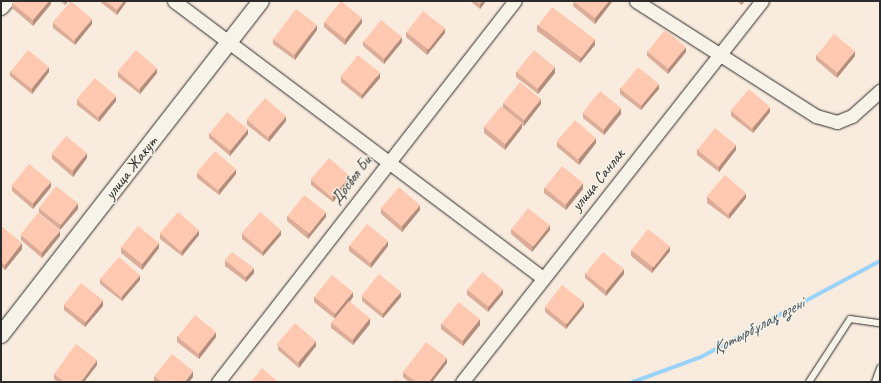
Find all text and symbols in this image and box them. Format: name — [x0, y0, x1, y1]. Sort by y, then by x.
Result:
street label: улица Жакут — [100, 132, 162, 204]
street label: улица Санлак — [568, 146, 628, 214]
street label: Досбол Би — [327, 152, 375, 208]
water label: Қотырбұлақ өзені — [708, 293, 808, 359]

